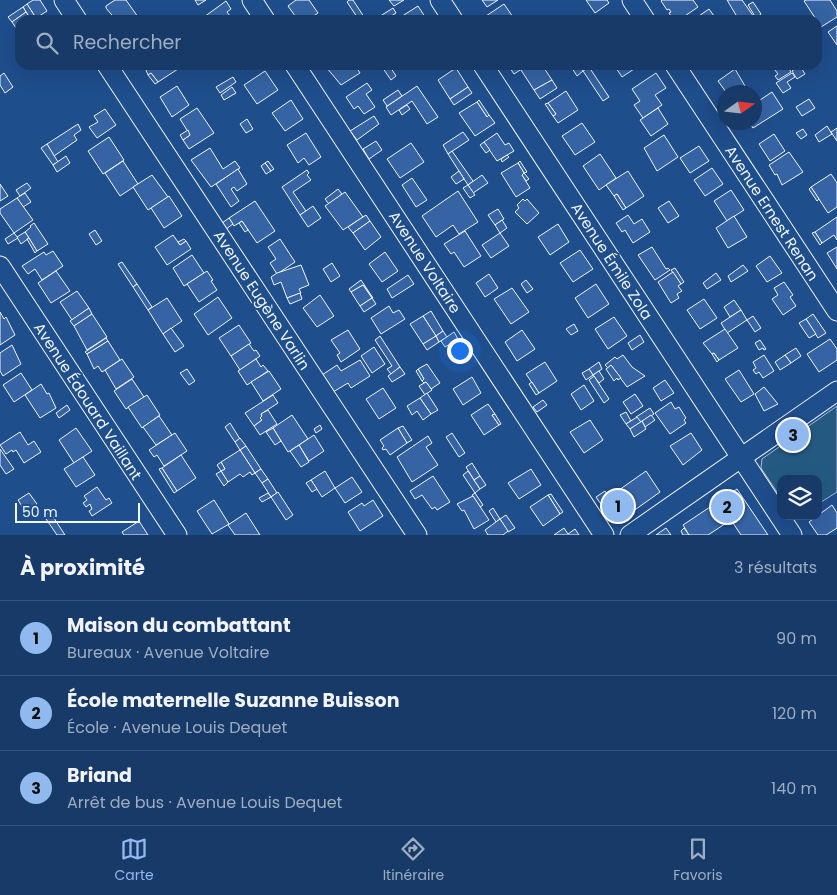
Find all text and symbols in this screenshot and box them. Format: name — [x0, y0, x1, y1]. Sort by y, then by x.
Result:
search box — [15, 15, 822, 70]
icon: search — [33, 29, 61, 57]
text: Rechercher — [73, 29, 181, 56]
north arrow — [717, 85, 762, 130]
street label: Avenue Ernest Renan — [720, 141, 824, 285]
street label: Avenue Émile Zola — [566, 198, 658, 324]
street label: Avenue Voltaire — [384, 207, 466, 317]
street label: Avenue Eugène Varlin — [209, 226, 315, 374]
street label: Avenue Édouard Vaillant — [29, 318, 147, 484]
your location — [447, 338, 473, 364]
pin: 3 — [777, 416, 809, 454]
map controls — [777, 475, 822, 520]
button: layers — [777, 475, 822, 520]
pin: 1 — [602, 487, 634, 525]
pin: 2 — [711, 488, 743, 526]
scale bar — [15, 500, 140, 523]
text: 50 m — [22, 502, 58, 522]
text: À proximité — [20, 553, 145, 582]
text: 3 résultats — [734, 556, 817, 579]
text: Maison du combattant — [67, 612, 291, 639]
text: 1 — [33, 627, 39, 650]
text: 90 m — [776, 627, 817, 650]
text: Bureaux · Avenue Voltaire — [67, 641, 269, 664]
text: École maternelle Suzanne Buisson — [67, 687, 399, 714]
text: 2 — [31, 702, 41, 725]
text: 120 m — [772, 702, 817, 725]
text: École · Avenue Louis Dequet — [67, 716, 287, 739]
text: Briand — [67, 762, 132, 789]
text: 3 — [31, 777, 41, 800]
text: 140 m — [771, 777, 817, 800]
text: Arrêt de bus · Avenue Louis Dequet — [67, 791, 342, 814]
tab: Carte — [114, 835, 154, 886]
tab: Itinéraire — [383, 835, 444, 886]
tab: Favoris — [673, 835, 723, 886]

